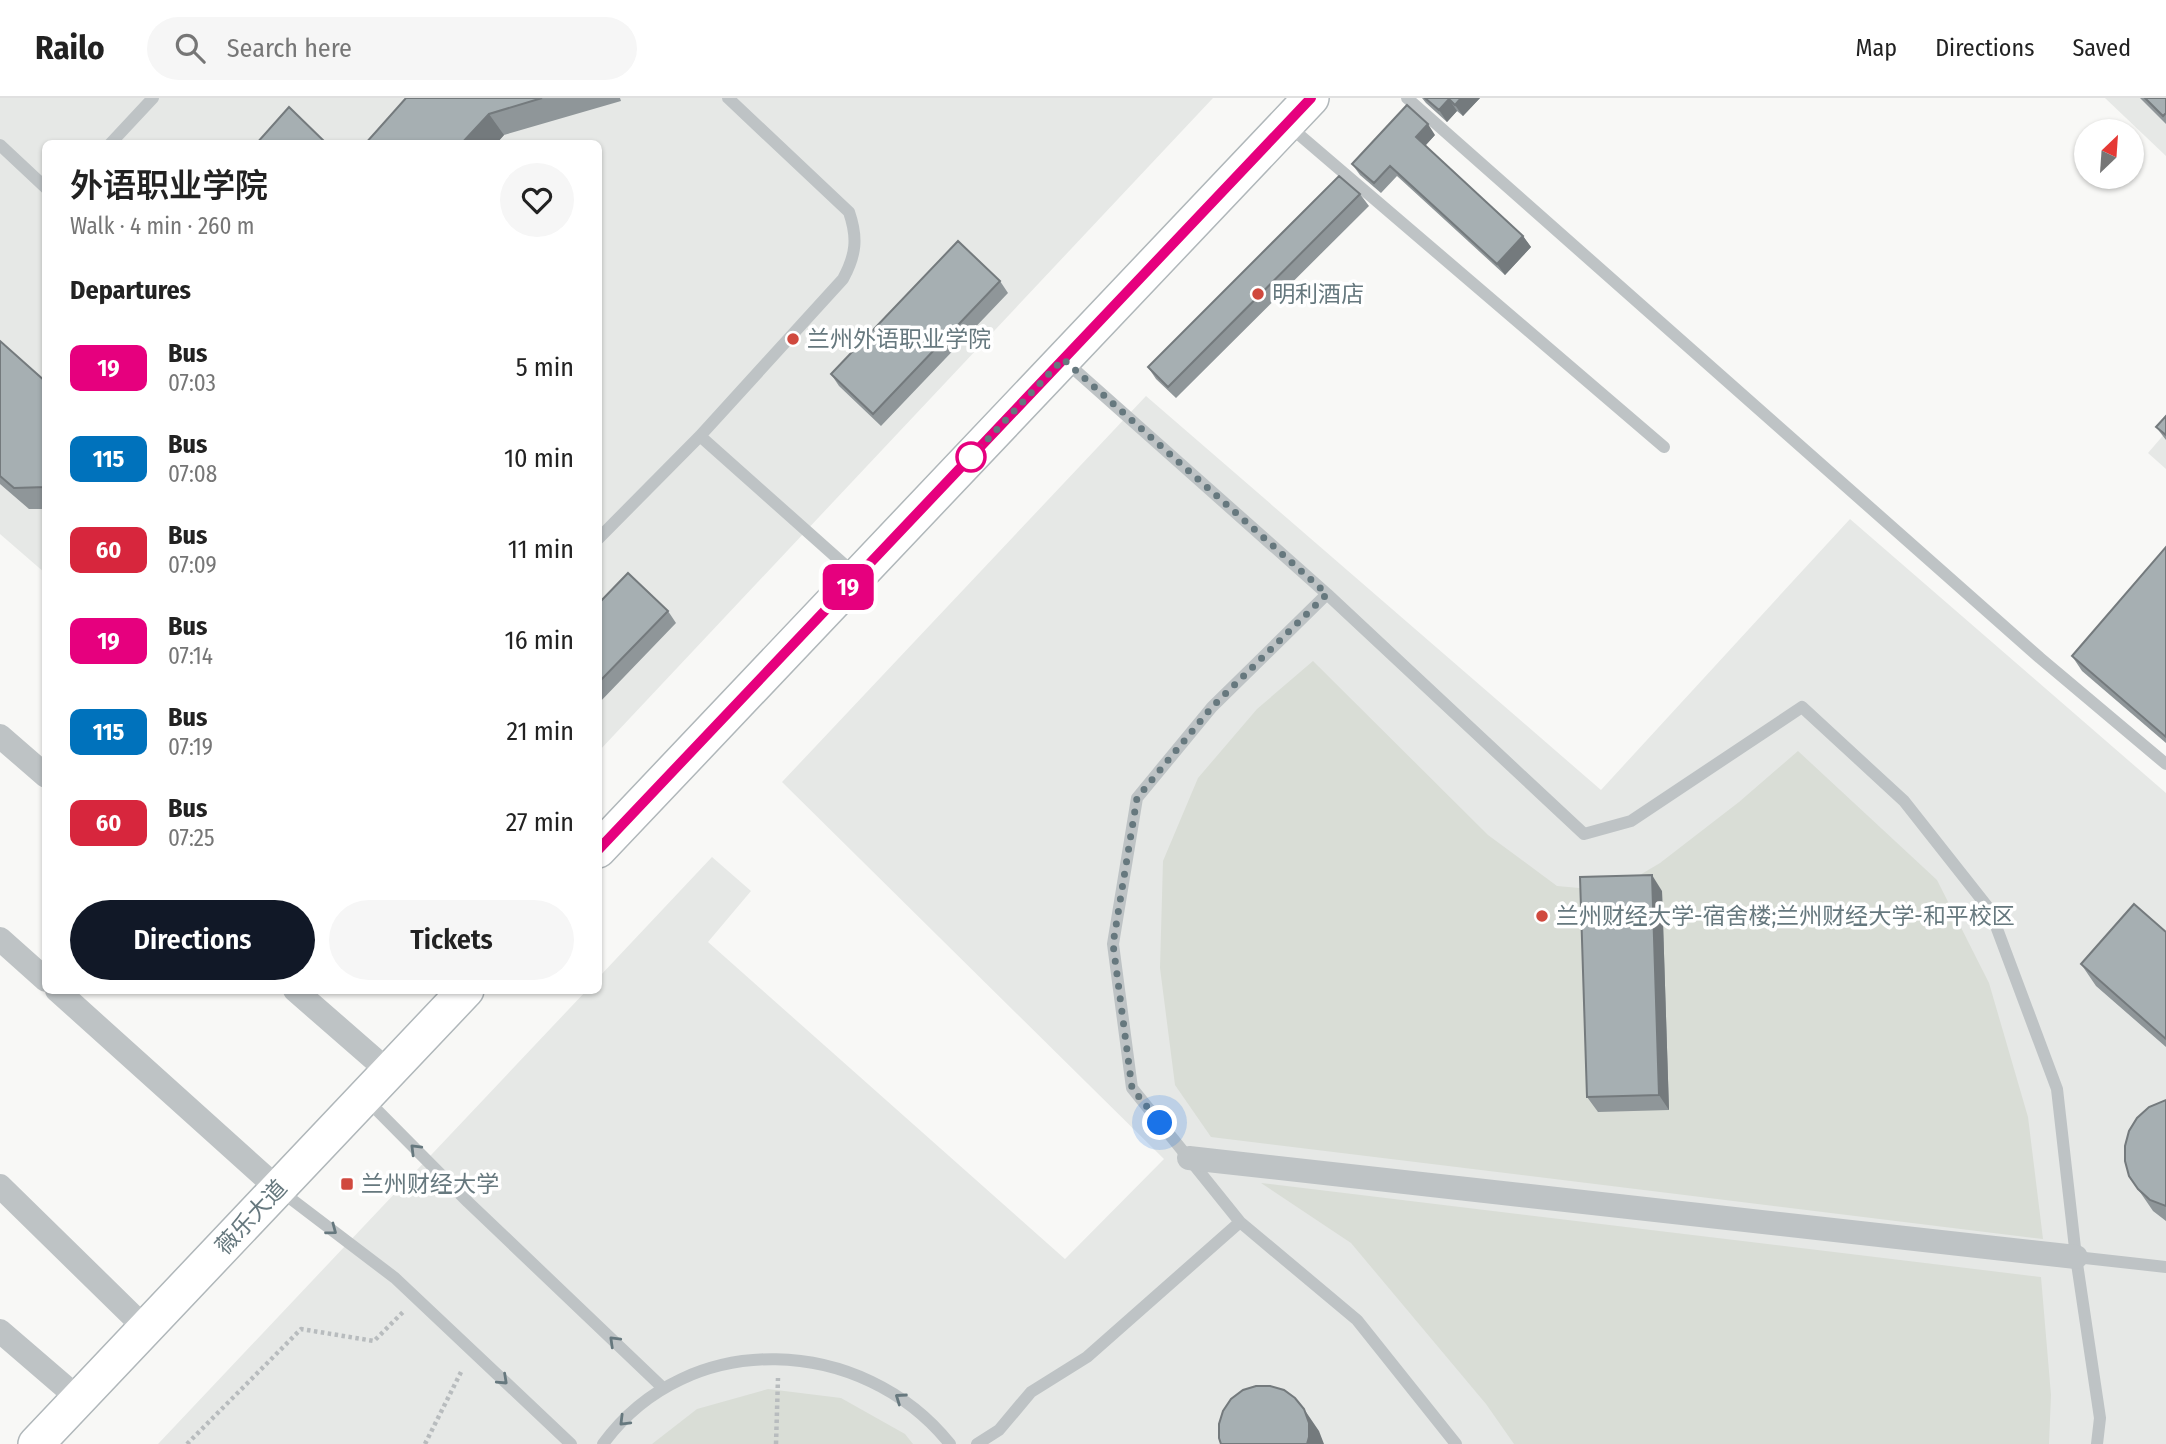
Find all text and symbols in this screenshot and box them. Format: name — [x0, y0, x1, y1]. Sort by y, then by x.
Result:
search box — [147, 17, 637, 80]
text: Railo — [35, 28, 105, 68]
icon: search — [171, 29, 209, 67]
text: Search here — [227, 33, 352, 64]
text: Map — [1856, 34, 1897, 62]
text: Directions — [1935, 34, 2034, 62]
text: Saved — [2072, 34, 2131, 62]
north arrow — [2074, 119, 2144, 189]
map controls — [2074, 119, 2144, 189]
button: heart — [500, 163, 574, 237]
text: 外语职业学院 — [70, 166, 268, 206]
text: Walk · 4 min · 260 m — [70, 212, 255, 240]
text: Departures — [70, 275, 191, 306]
place label: 明利酒店 — [1272, 280, 1364, 308]
marker: 明利酒店 — [1250, 286, 1266, 302]
place label: 兰州外语职业学院 — [807, 325, 991, 353]
marker: 兰州外语职业学院 — [785, 331, 801, 347]
text: Bus — [168, 338, 207, 369]
text: 5 min — [516, 352, 574, 383]
text: 19 — [97, 354, 120, 382]
text: 07:03 — [168, 369, 216, 397]
text: Bus — [168, 429, 207, 460]
unlabelled marker — [956, 442, 986, 472]
text: 10 min — [504, 443, 574, 474]
text: 115 — [93, 445, 124, 473]
text: 07:08 — [168, 460, 217, 488]
text: Bus — [168, 520, 207, 551]
text: 11 min — [508, 534, 574, 565]
text: 60 — [96, 536, 121, 564]
text: 07:09 — [168, 551, 217, 579]
line badge: 19 — [816, 564, 880, 610]
text: 19 — [837, 573, 859, 601]
text: Bus — [168, 611, 207, 642]
text: 16 min — [505, 625, 574, 656]
text: 19 — [97, 627, 120, 655]
text: 07:14 — [168, 642, 213, 670]
text: Bus — [168, 702, 207, 733]
text: 21 min — [507, 716, 574, 747]
text: 115 — [93, 718, 124, 746]
text: 07:19 — [168, 733, 213, 761]
text: Bus — [168, 793, 207, 824]
text: 27 min — [506, 807, 574, 838]
text: 60 — [96, 809, 121, 837]
text: 07:25 — [168, 824, 214, 852]
button: Directions — [70, 900, 315, 980]
button: Tickets — [329, 900, 574, 980]
place label: 兰州财经大学-宿舍楼;兰州财经大学-和平校区 — [1556, 902, 2015, 930]
marker: 兰州财经大学-宿舍楼;兰州财经大学-和平校区 — [1534, 908, 1550, 924]
your location — [1142, 1105, 1177, 1140]
one-way arrow — [411, 1144, 424, 1157]
place label: 兰州财经大学 — [361, 1170, 499, 1198]
street label: 薇乐大道 — [209, 1174, 293, 1260]
marker: 兰州财经大学 — [339, 1176, 355, 1192]
one-way arrow — [325, 1222, 337, 1235]
one-way arrow — [609, 1337, 622, 1350]
one-way arrow — [495, 1372, 508, 1385]
one-way arrow — [895, 1394, 908, 1406]
one-way arrow — [619, 1412, 632, 1425]

